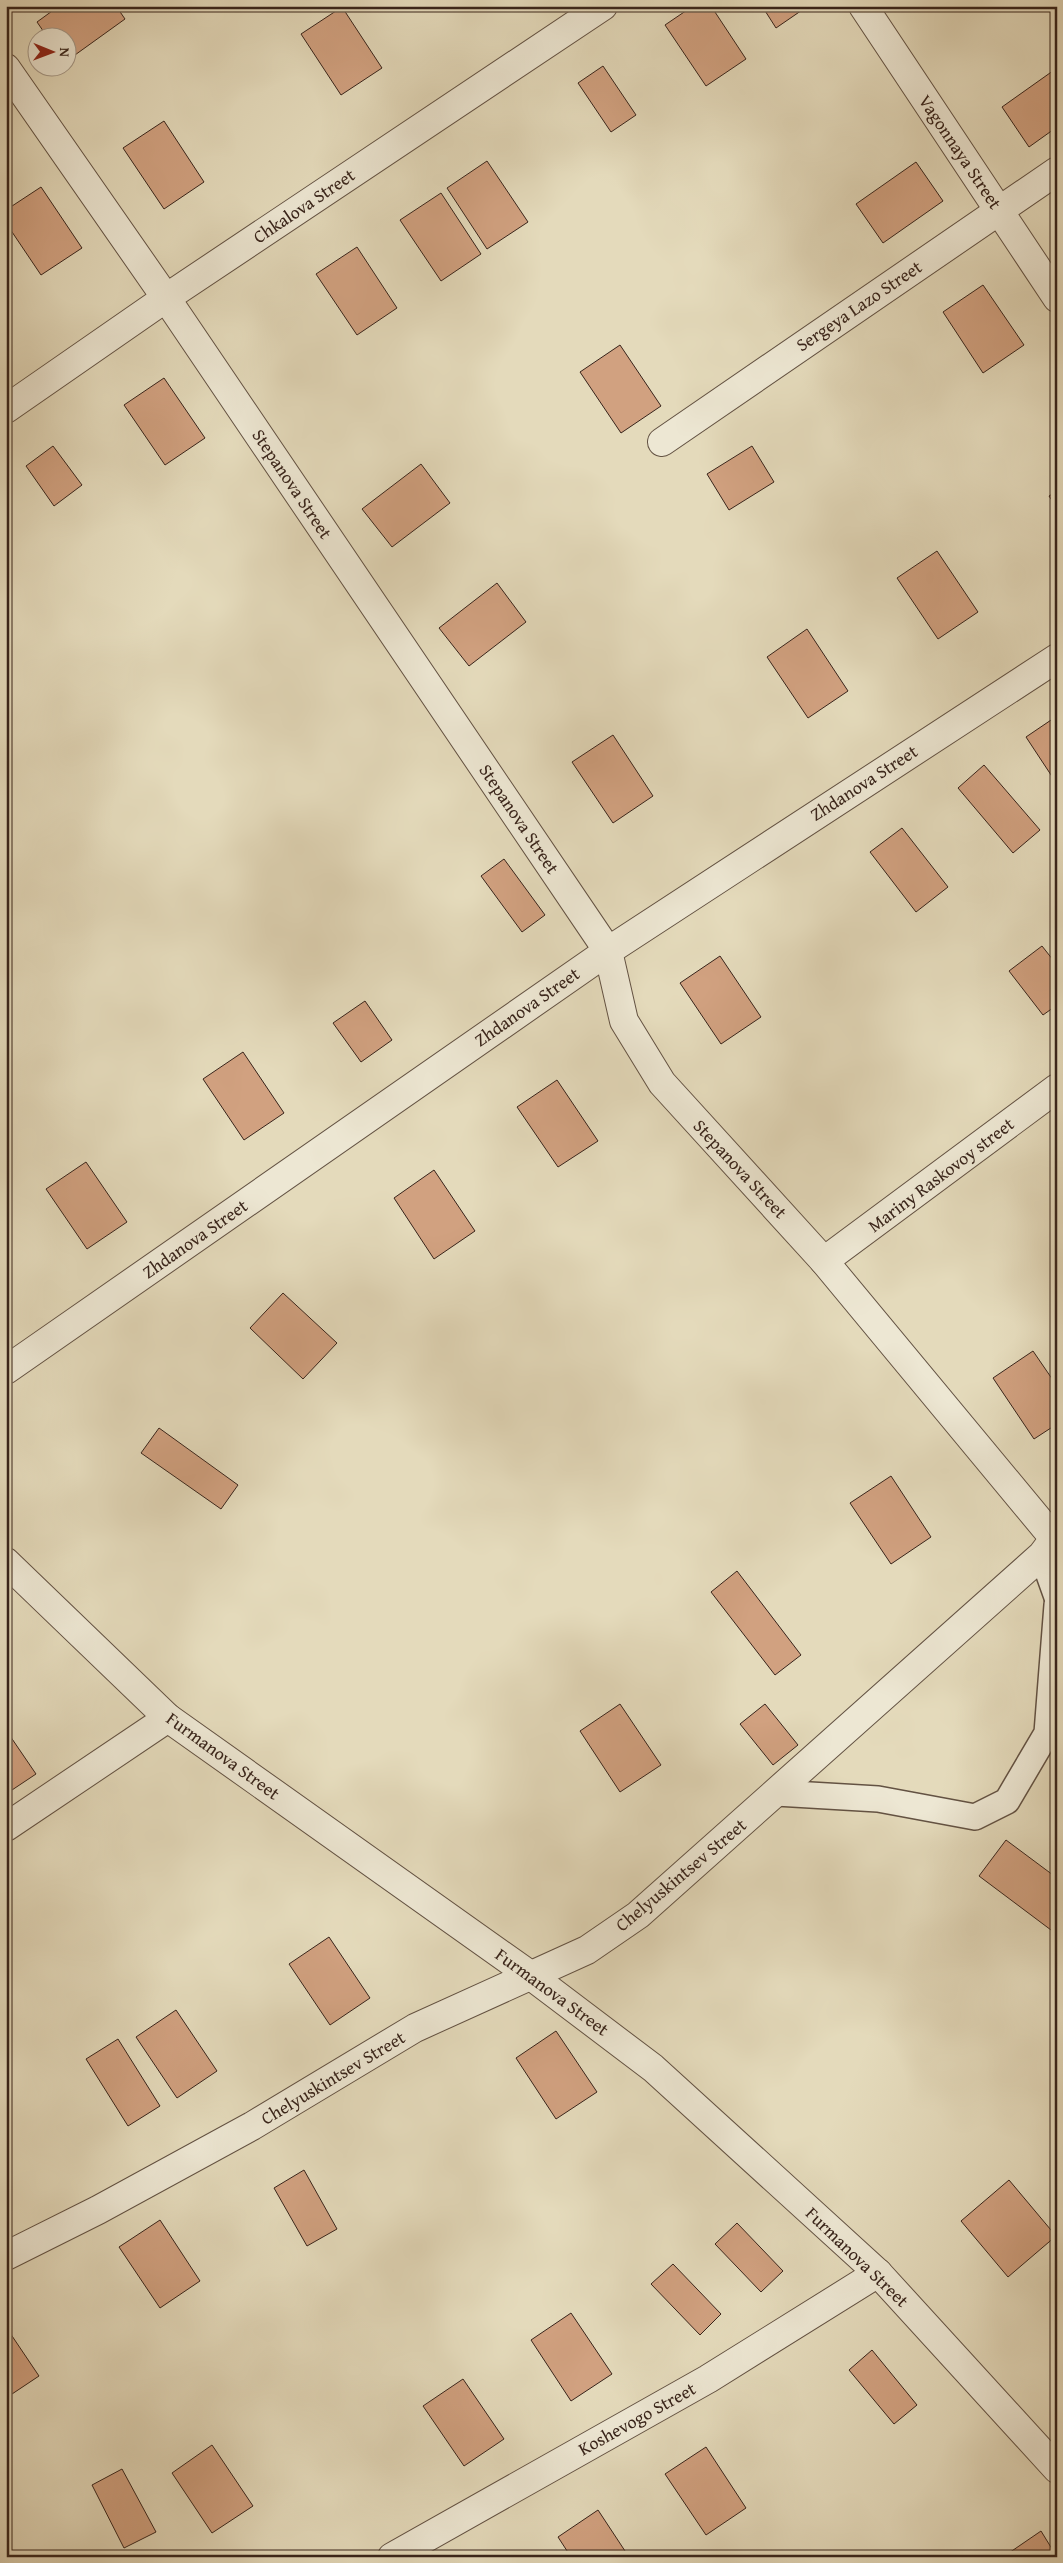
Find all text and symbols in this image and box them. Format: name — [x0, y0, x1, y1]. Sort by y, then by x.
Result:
north arrow — [28, 28, 78, 78]
text: N — [55, 47, 75, 58]
street label: Vagonnaya Street — [912, 89, 1009, 215]
street label: Chkalova Street — [247, 161, 361, 250]
street label: Sergeya Lazo Street — [790, 253, 928, 358]
street label: Stepanova Street — [246, 423, 340, 545]
street label: Zhdanova Street — [805, 737, 923, 827]
street label: Stepanova Street — [473, 758, 567, 880]
street label: Zhdanova Street — [468, 960, 585, 1053]
street label: Mariny Raskovoy street — [862, 1110, 1020, 1239]
street label: Stepanova Street — [687, 1113, 794, 1225]
street label: Zhdanova Street — [136, 1192, 253, 1285]
street label: Furmanova Street — [161, 1705, 286, 1806]
street label: Chelyuskintsev Street — [609, 1811, 753, 1938]
street label: Furmanova Street — [490, 1941, 615, 2042]
street label: Chelyuskintsev Street — [256, 2023, 411, 2131]
street label: Furmanova Street — [800, 2200, 916, 2314]
street label: Koshevogo Street — [573, 2375, 701, 2462]

